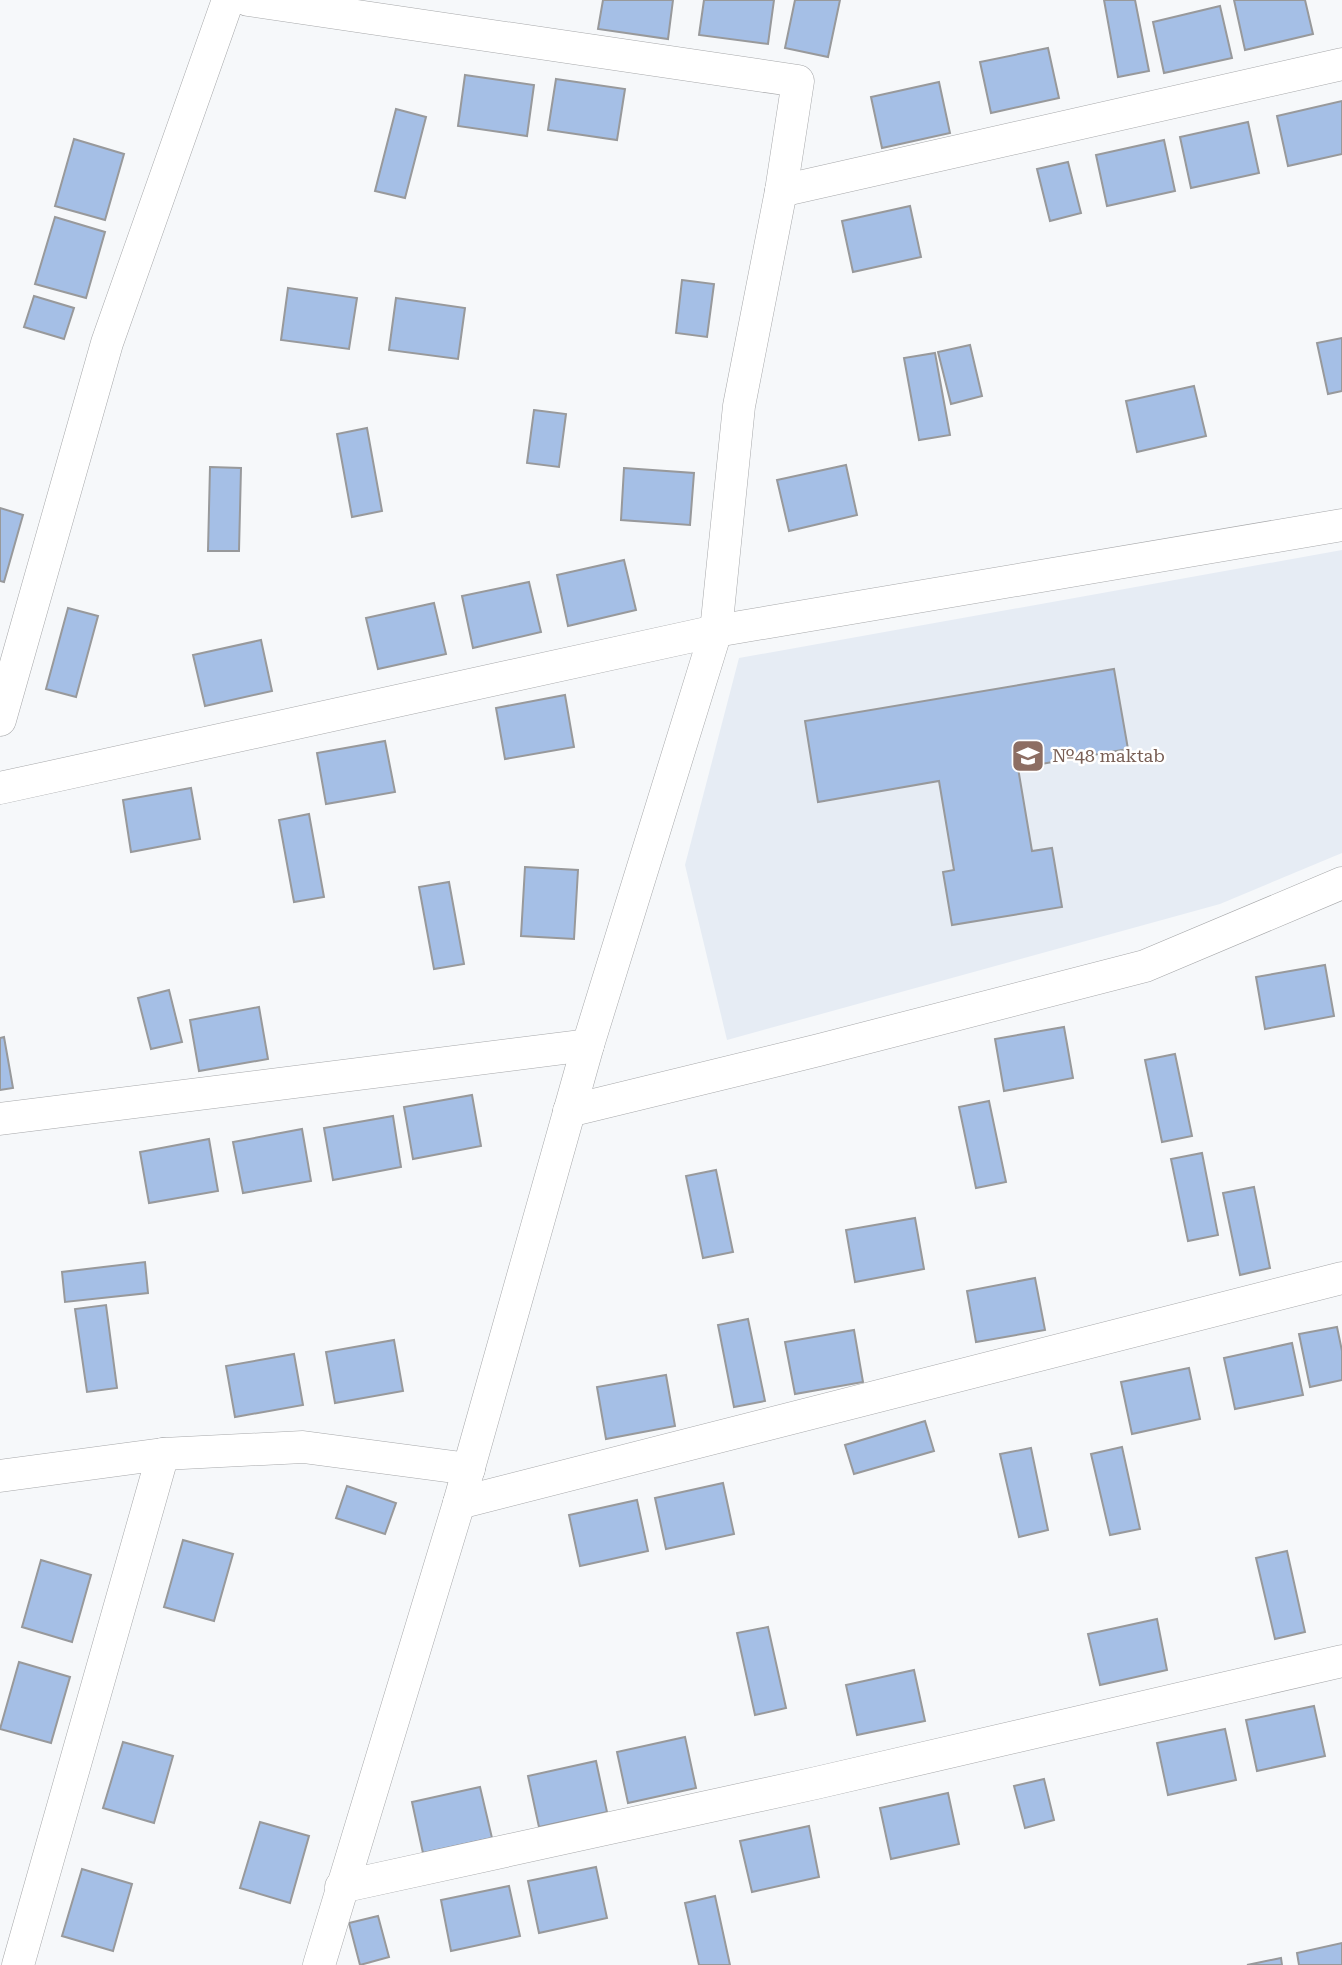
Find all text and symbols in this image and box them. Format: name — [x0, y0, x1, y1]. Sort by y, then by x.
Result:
school or university icon: №48 maktab — [1009, 737, 1047, 775]
place label: №48 maktab — [1052, 745, 1165, 766]

